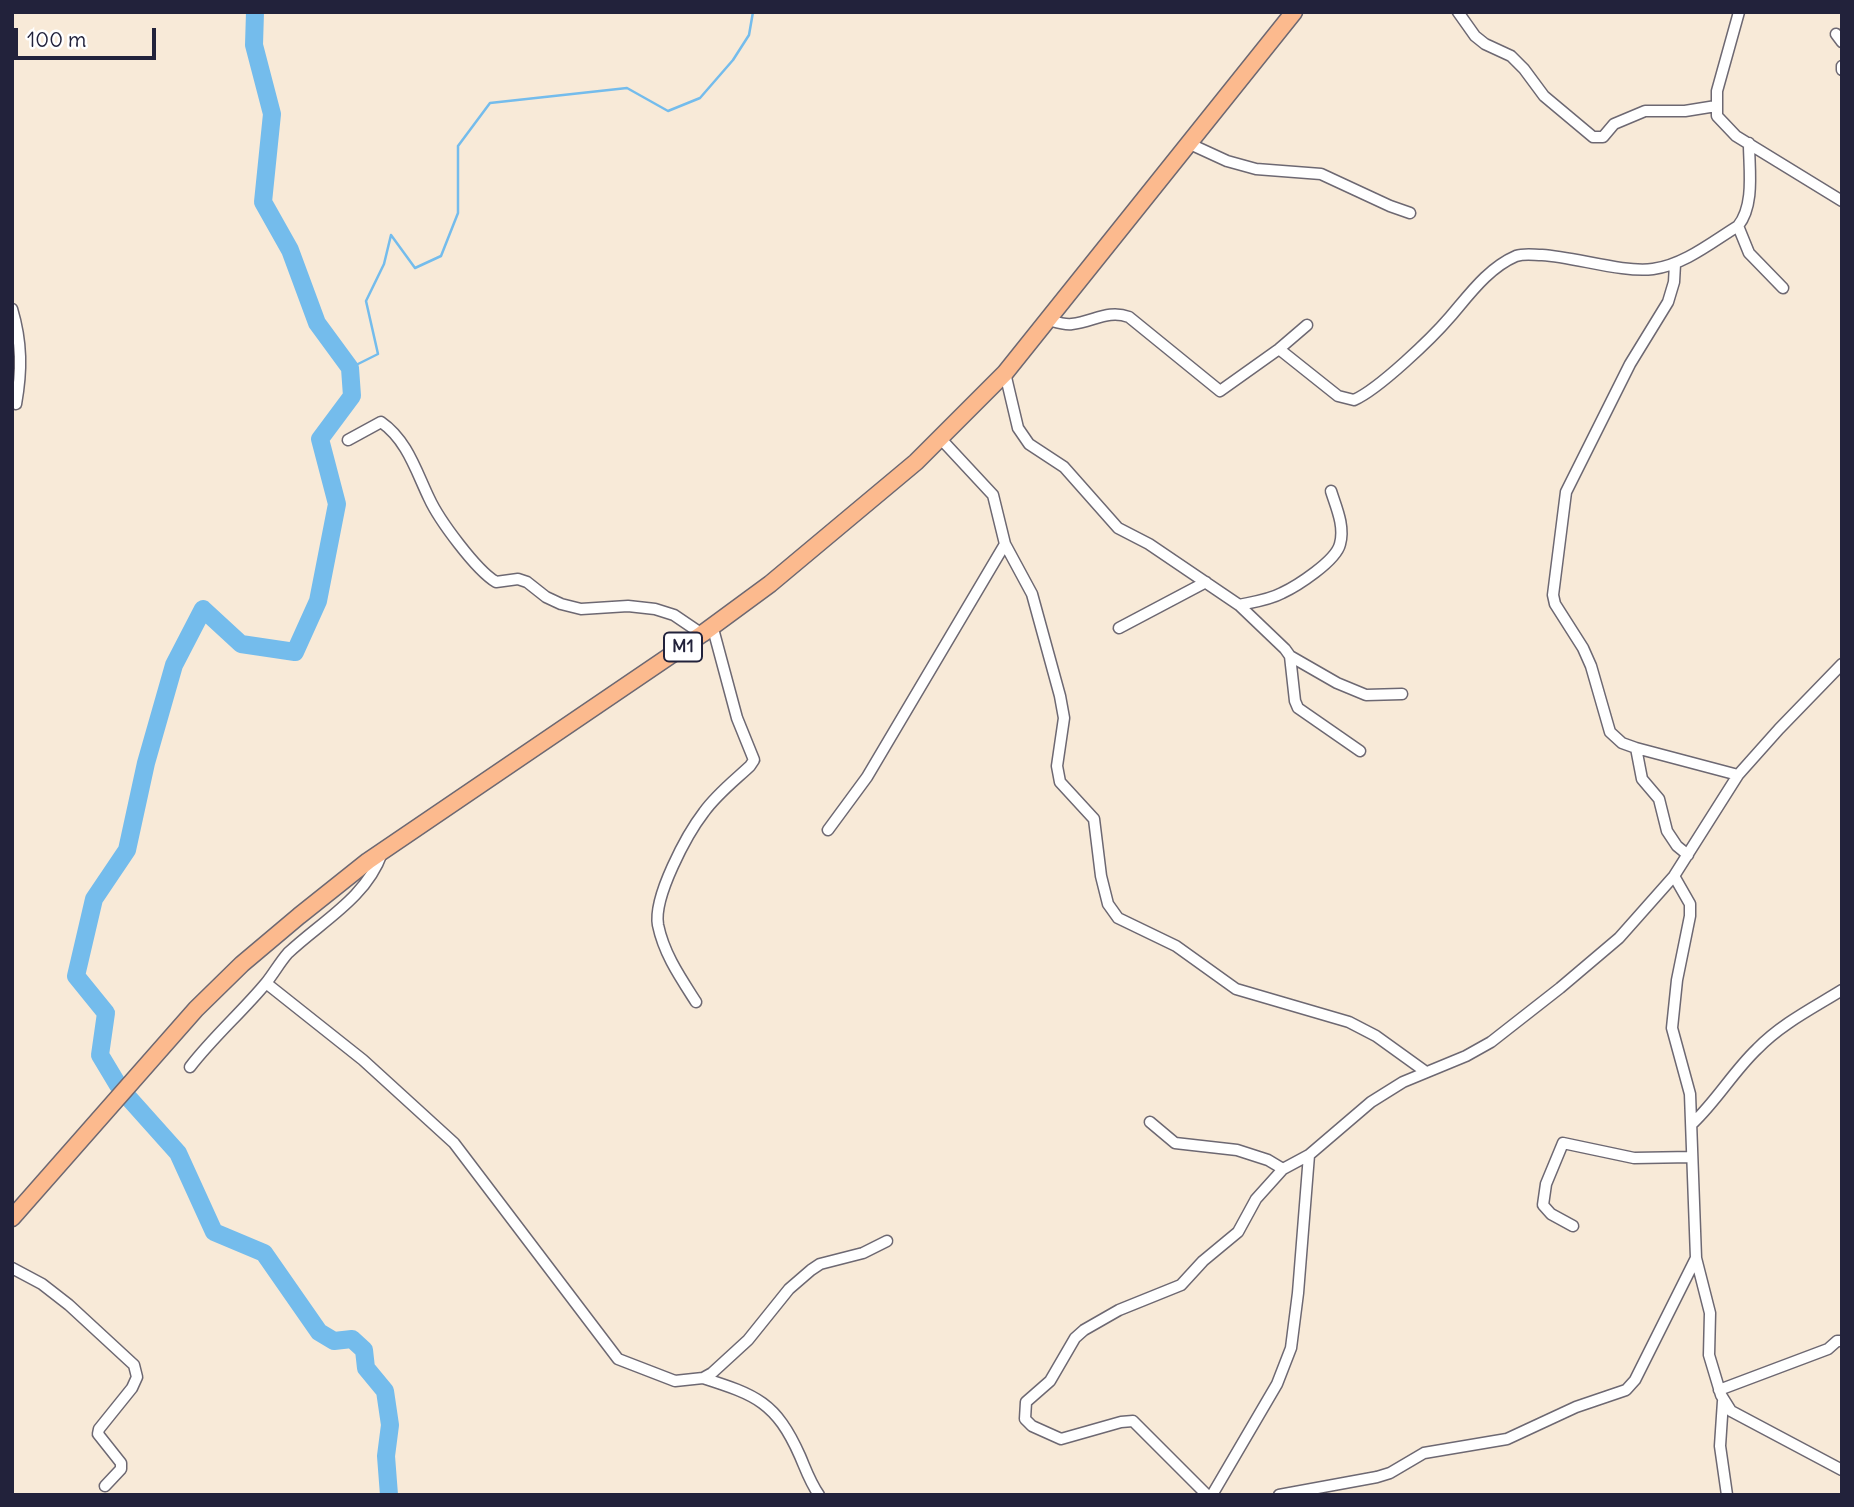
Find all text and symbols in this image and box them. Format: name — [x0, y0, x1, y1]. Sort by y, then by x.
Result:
scale bar — [18, 14, 159, 58]
text: 100 m — [27, 26, 86, 53]
road number: M1 — [664, 632, 702, 662]

